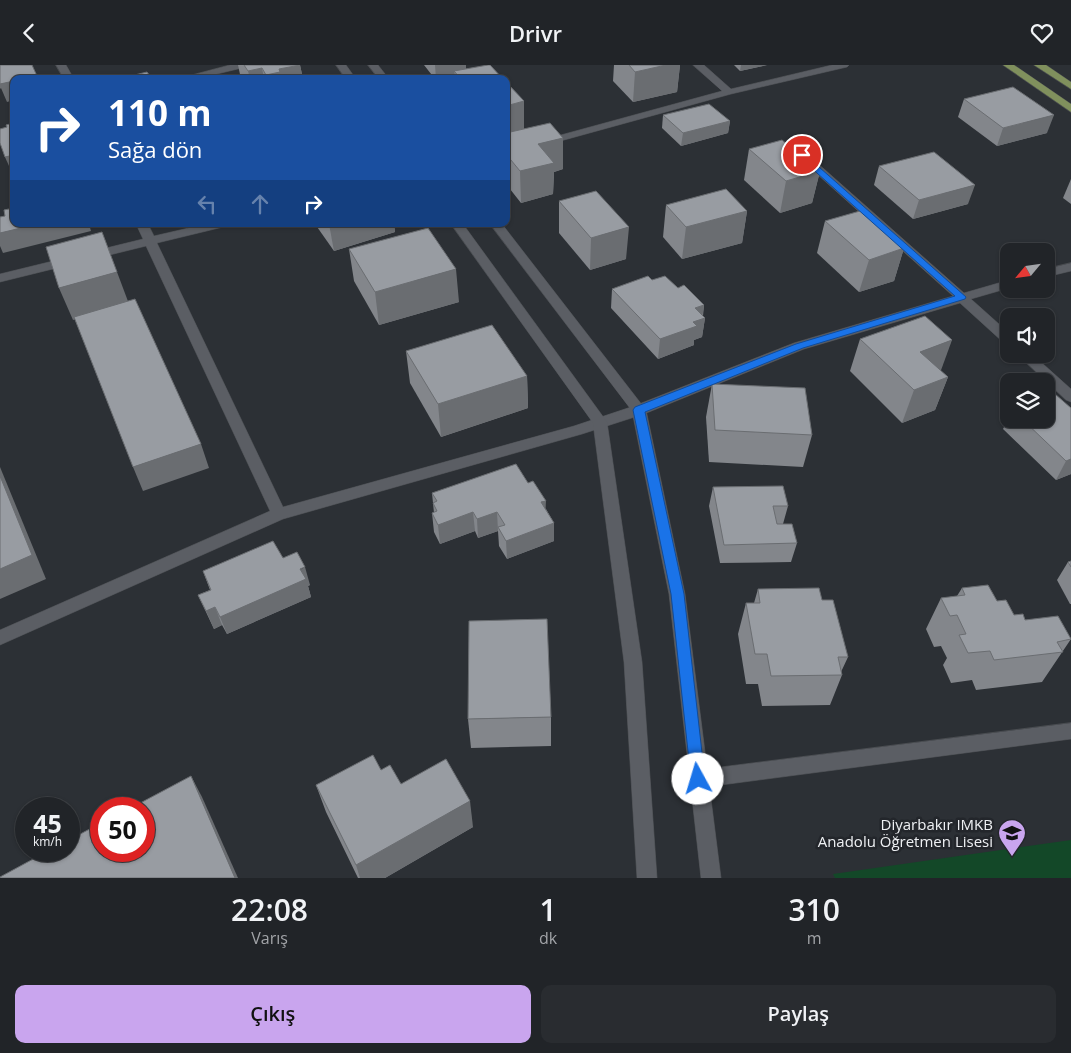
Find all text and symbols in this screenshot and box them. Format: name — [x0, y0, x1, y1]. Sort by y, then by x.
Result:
text: Drivr — [509, 18, 562, 48]
icon: back — [15, 19, 43, 47]
icon: heart — [1028, 19, 1056, 47]
text: 110 m — [108, 89, 212, 136]
icon: right — [25, 95, 90, 160]
text: Sağa dön — [108, 134, 202, 164]
pin — [781, 134, 823, 176]
icon: arrive — [788, 141, 816, 169]
icon: left — [193, 190, 221, 218]
icon: ahead — [246, 190, 274, 218]
icon: right — [299, 190, 327, 218]
north arrow — [1000, 243, 1055, 297]
map controls — [1000, 243, 1055, 428]
button: sound — [1000, 308, 1055, 363]
button: layers — [1000, 373, 1055, 428]
position arrow — [671, 752, 723, 804]
speed limit sign: 50 — [90, 797, 155, 862]
text: 45 — [33, 806, 62, 840]
place label: Diyarbakır IMKB Anadolu Öğretmen Lisesi — [818, 814, 993, 851]
school or university icon: Diyarbakır IMKB Anadolu Öğretmen Lisesi — [997, 818, 1027, 857]
text: km/h — [33, 833, 62, 850]
text: 22:08 — [231, 889, 308, 930]
text: 1 — [540, 889, 557, 930]
text: 310 — [788, 889, 840, 930]
text: Varış — [251, 927, 288, 949]
text: dk — [539, 927, 557, 949]
text: m — [807, 927, 822, 949]
button: Çıkış — [15, 985, 531, 1043]
button: Paylaş — [541, 985, 1056, 1043]

